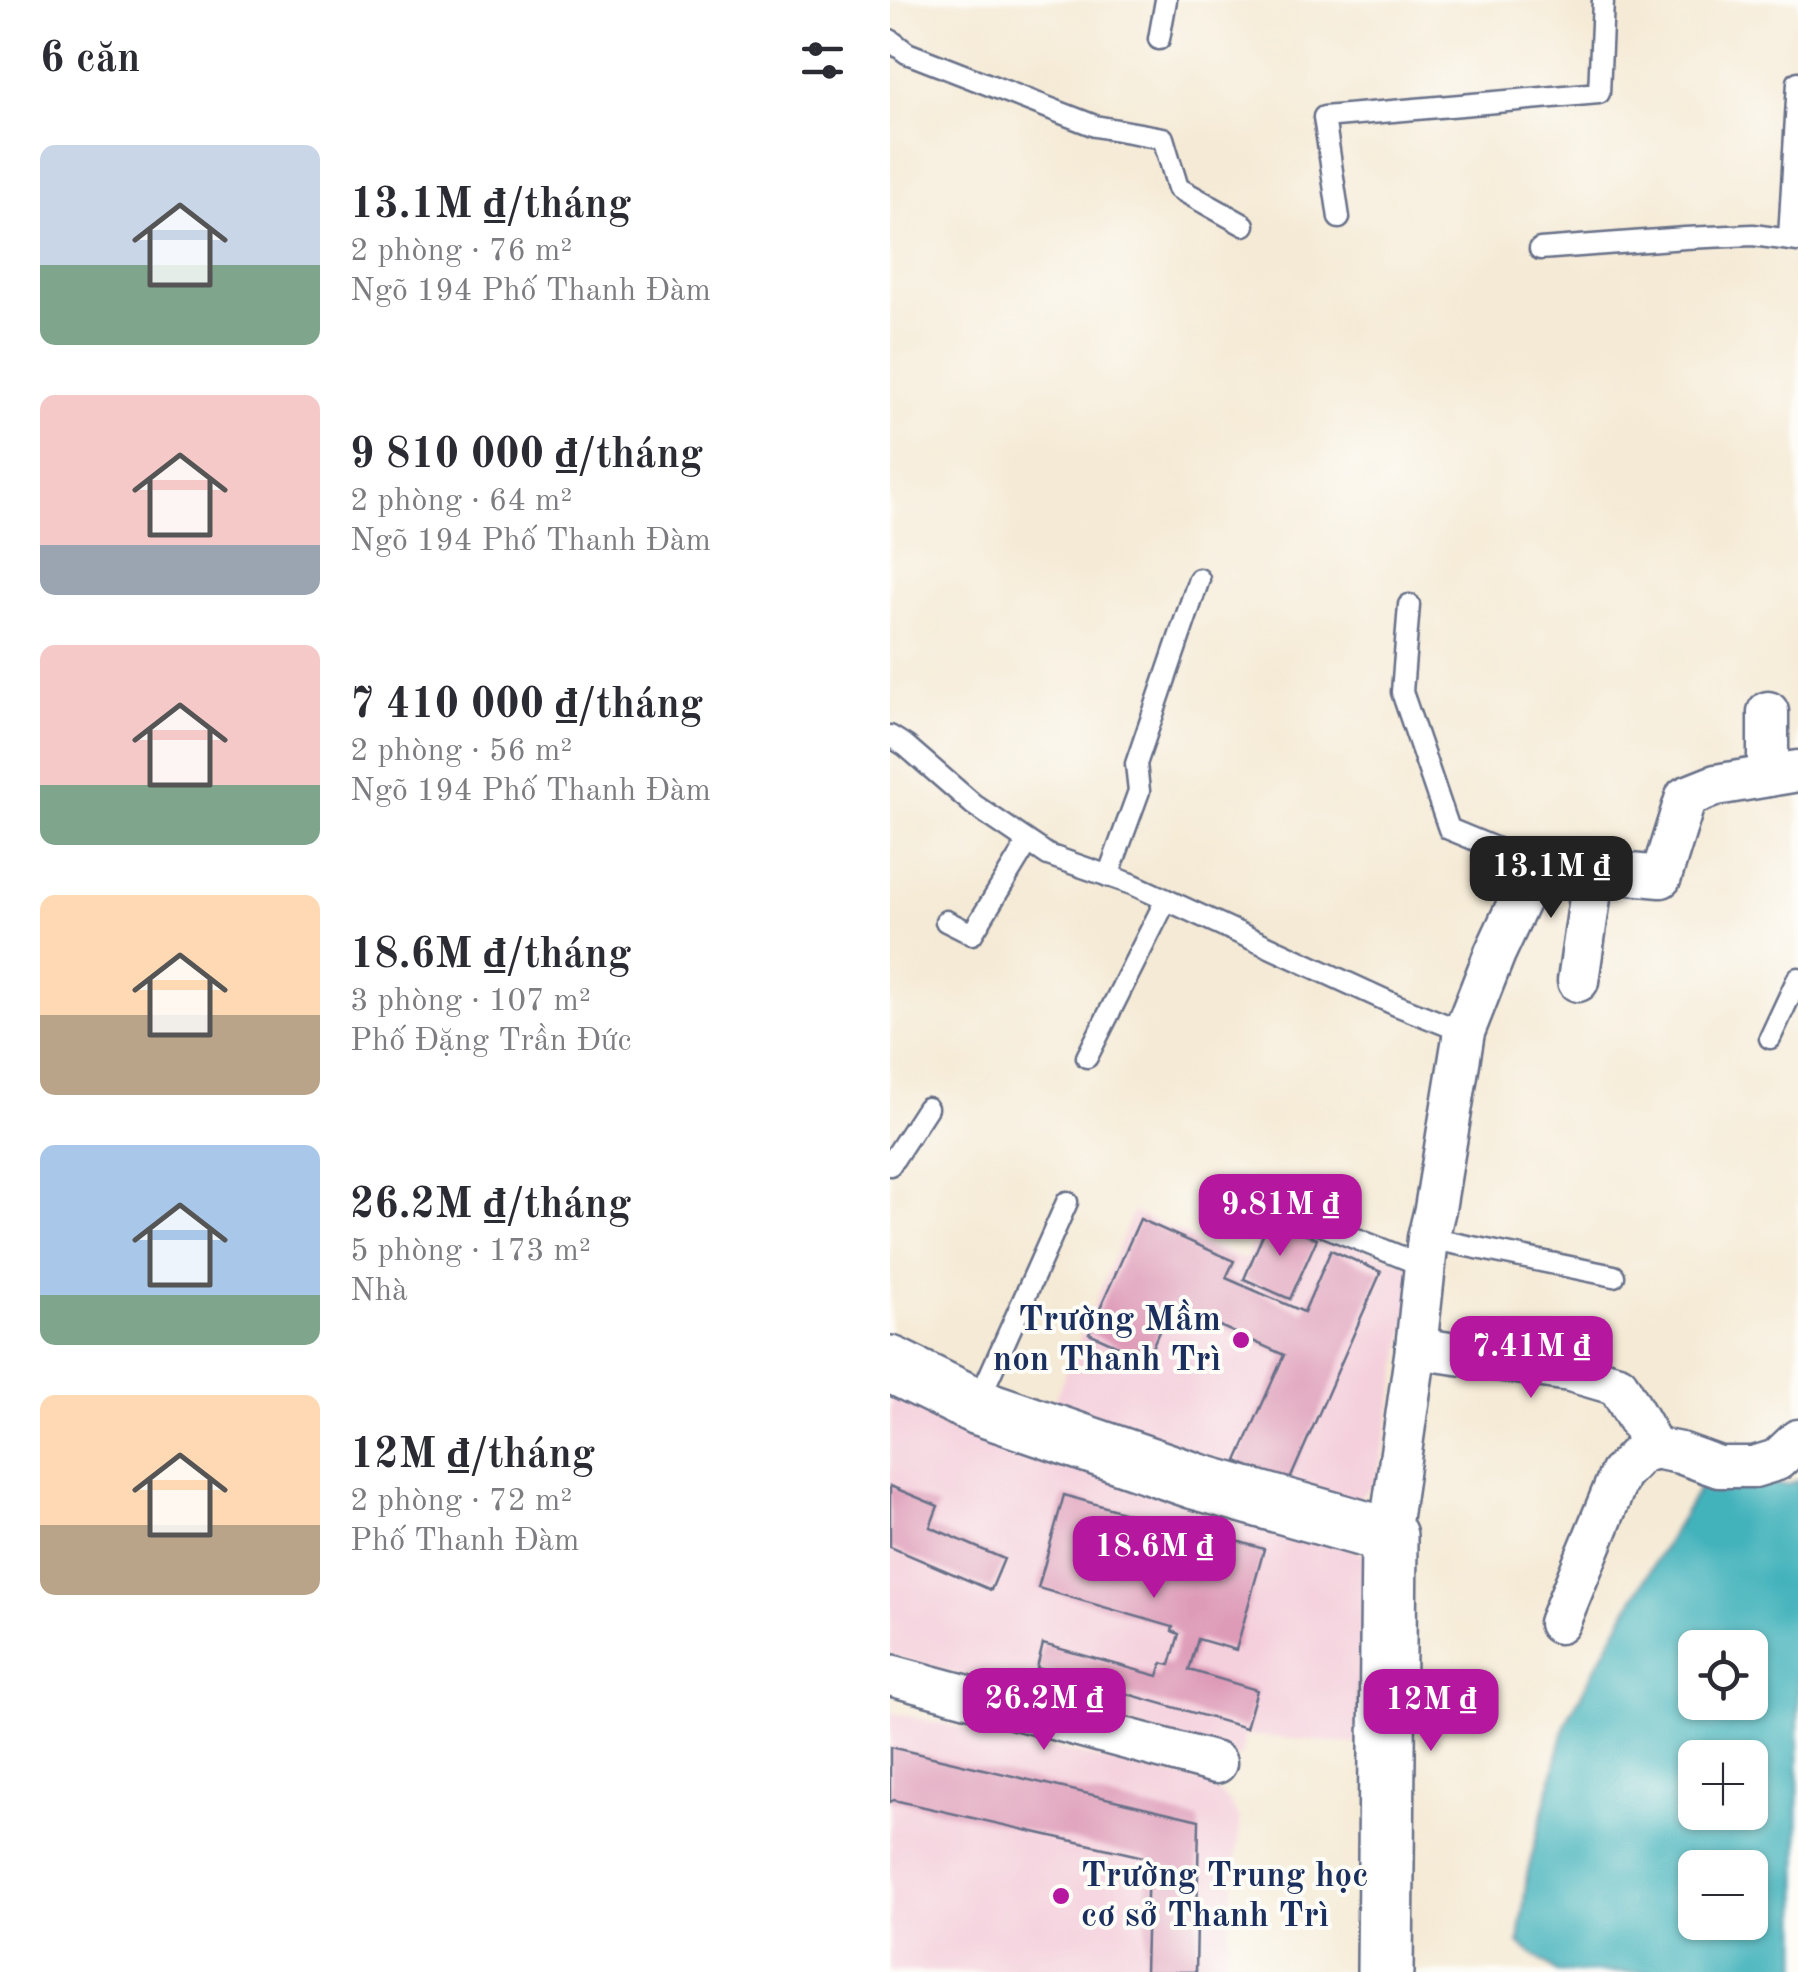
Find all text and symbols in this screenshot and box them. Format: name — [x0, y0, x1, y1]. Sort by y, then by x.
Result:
icon: filters — [795, 33, 850, 88]
text: 6 căn — [40, 39, 140, 81]
icon: home — [120, 185, 240, 305]
text: 13.1M ₫/tháng — [350, 185, 631, 227]
text: 2 phòng · 76 m² — [350, 236, 572, 268]
text: Ngõ 194 Phố Thanh Đàm — [350, 276, 711, 308]
icon: home — [120, 435, 240, 555]
text: 9 810 000 ₫/tháng — [350, 435, 703, 477]
text: 2 phòng · 64 m² — [350, 486, 572, 518]
text: Ngõ 194 Phố Thanh Đàm — [350, 526, 711, 558]
icon: home — [120, 685, 240, 805]
text: 7 410 000 ₫/tháng — [350, 685, 703, 727]
text: 2 phòng · 56 m² — [350, 736, 572, 768]
text: Ngõ 194 Phố Thanh Đàm — [350, 776, 711, 808]
pin: 13.1M ₫ — [1459, 836, 1643, 921]
text: 13.1M ₫ — [1492, 852, 1610, 884]
icon: home — [120, 935, 240, 1055]
text: 18.6M ₫/tháng — [350, 935, 631, 977]
text: 3 phòng · 107 m² — [350, 986, 591, 1018]
text: Phố Đặng Trần Đức — [350, 1026, 632, 1058]
pin: 9.81M ₫ — [1188, 1174, 1372, 1259]
icon: home — [120, 1185, 240, 1305]
text: 26.2M ₫/tháng — [350, 1185, 631, 1227]
text: 9.81M ₫ — [1221, 1190, 1339, 1222]
text: 5 phòng · 173 m² — [350, 1236, 591, 1268]
text: Nhà — [350, 1276, 408, 1308]
place label: Trường Mầm non Thanh Trì — [993, 1299, 1221, 1378]
pin: 7.41M ₫ — [1439, 1316, 1623, 1401]
marker: Trường Mầm non Thanh Trì — [1230, 1329, 1252, 1351]
text: 7.41M ₫ — [1472, 1332, 1590, 1364]
icon: home — [120, 1435, 240, 1555]
text: 12M ₫/tháng — [350, 1435, 595, 1477]
text: 2 phòng · 72 m² — [350, 1486, 572, 1518]
pin: 18.6M ₫ — [1062, 1516, 1246, 1601]
text: Phố Thanh Đàm — [350, 1526, 580, 1558]
text: 18.6M ₫ — [1095, 1532, 1213, 1564]
map controls — [1678, 1630, 1768, 1940]
button: locate — [1678, 1630, 1768, 1720]
pin: 26.2M ₫ — [952, 1668, 1136, 1753]
pin: 12M ₫ — [1361, 1669, 1501, 1754]
text: 26.2M ₫ — [985, 1684, 1103, 1716]
text: 12M ₫ — [1386, 1685, 1476, 1717]
button: + — [1678, 1740, 1768, 1830]
button: − — [1678, 1850, 1768, 1940]
place label: Trường Trung học cơ sở Thanh Trì — [1081, 1859, 1369, 1934]
marker: Trường Trung học cơ sở Thanh Trì — [1050, 1885, 1072, 1907]

